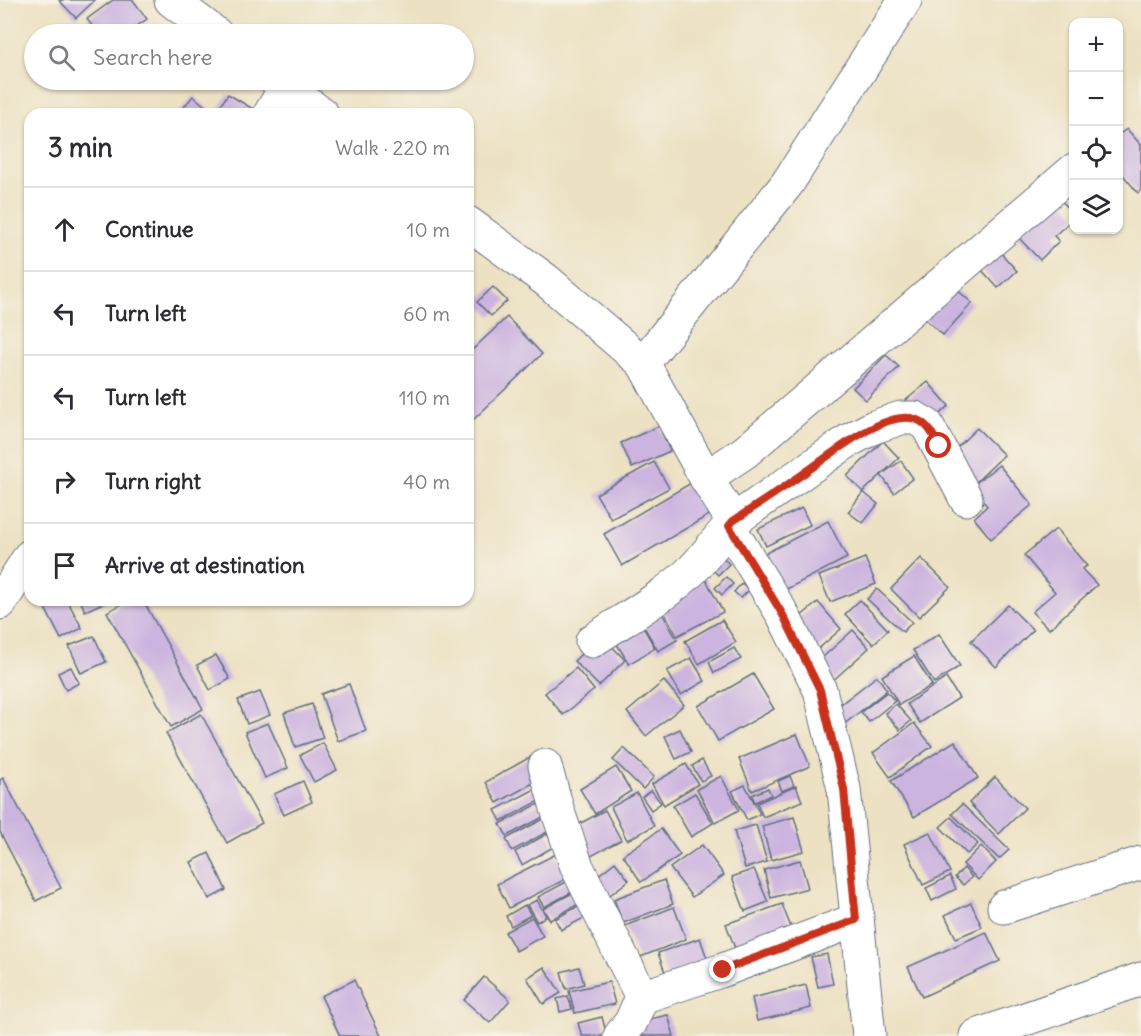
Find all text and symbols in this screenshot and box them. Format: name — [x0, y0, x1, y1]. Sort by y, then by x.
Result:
map controls — [1069, 18, 1123, 234]
button: + — [1069, 18, 1123, 72]
search box — [24, 24, 474, 90]
icon: search — [45, 41, 78, 74]
text: Search here — [93, 43, 212, 71]
button: − — [1069, 72, 1123, 126]
button: locate — [1069, 126, 1123, 180]
text: 3 min — [48, 131, 113, 164]
text: Walk · 220 m — [335, 135, 450, 160]
button: layers — [1069, 180, 1123, 234]
icon: ahead — [48, 213, 81, 246]
text: Continue — [105, 215, 194, 243]
text: 10 m — [407, 217, 450, 242]
icon: left — [48, 297, 81, 330]
text: Turn left — [105, 299, 186, 327]
text: 60 m — [403, 301, 450, 326]
icon: left — [48, 381, 81, 414]
text: Turn left — [105, 383, 186, 411]
text: 110 m — [399, 385, 450, 410]
route start — [925, 432, 951, 458]
icon: right — [48, 465, 81, 498]
text: Turn right — [105, 467, 201, 495]
text: 40 m — [403, 469, 450, 494]
icon: arrive — [48, 549, 81, 582]
text: Arrive at destination — [105, 551, 305, 579]
route end — [709, 956, 735, 982]

